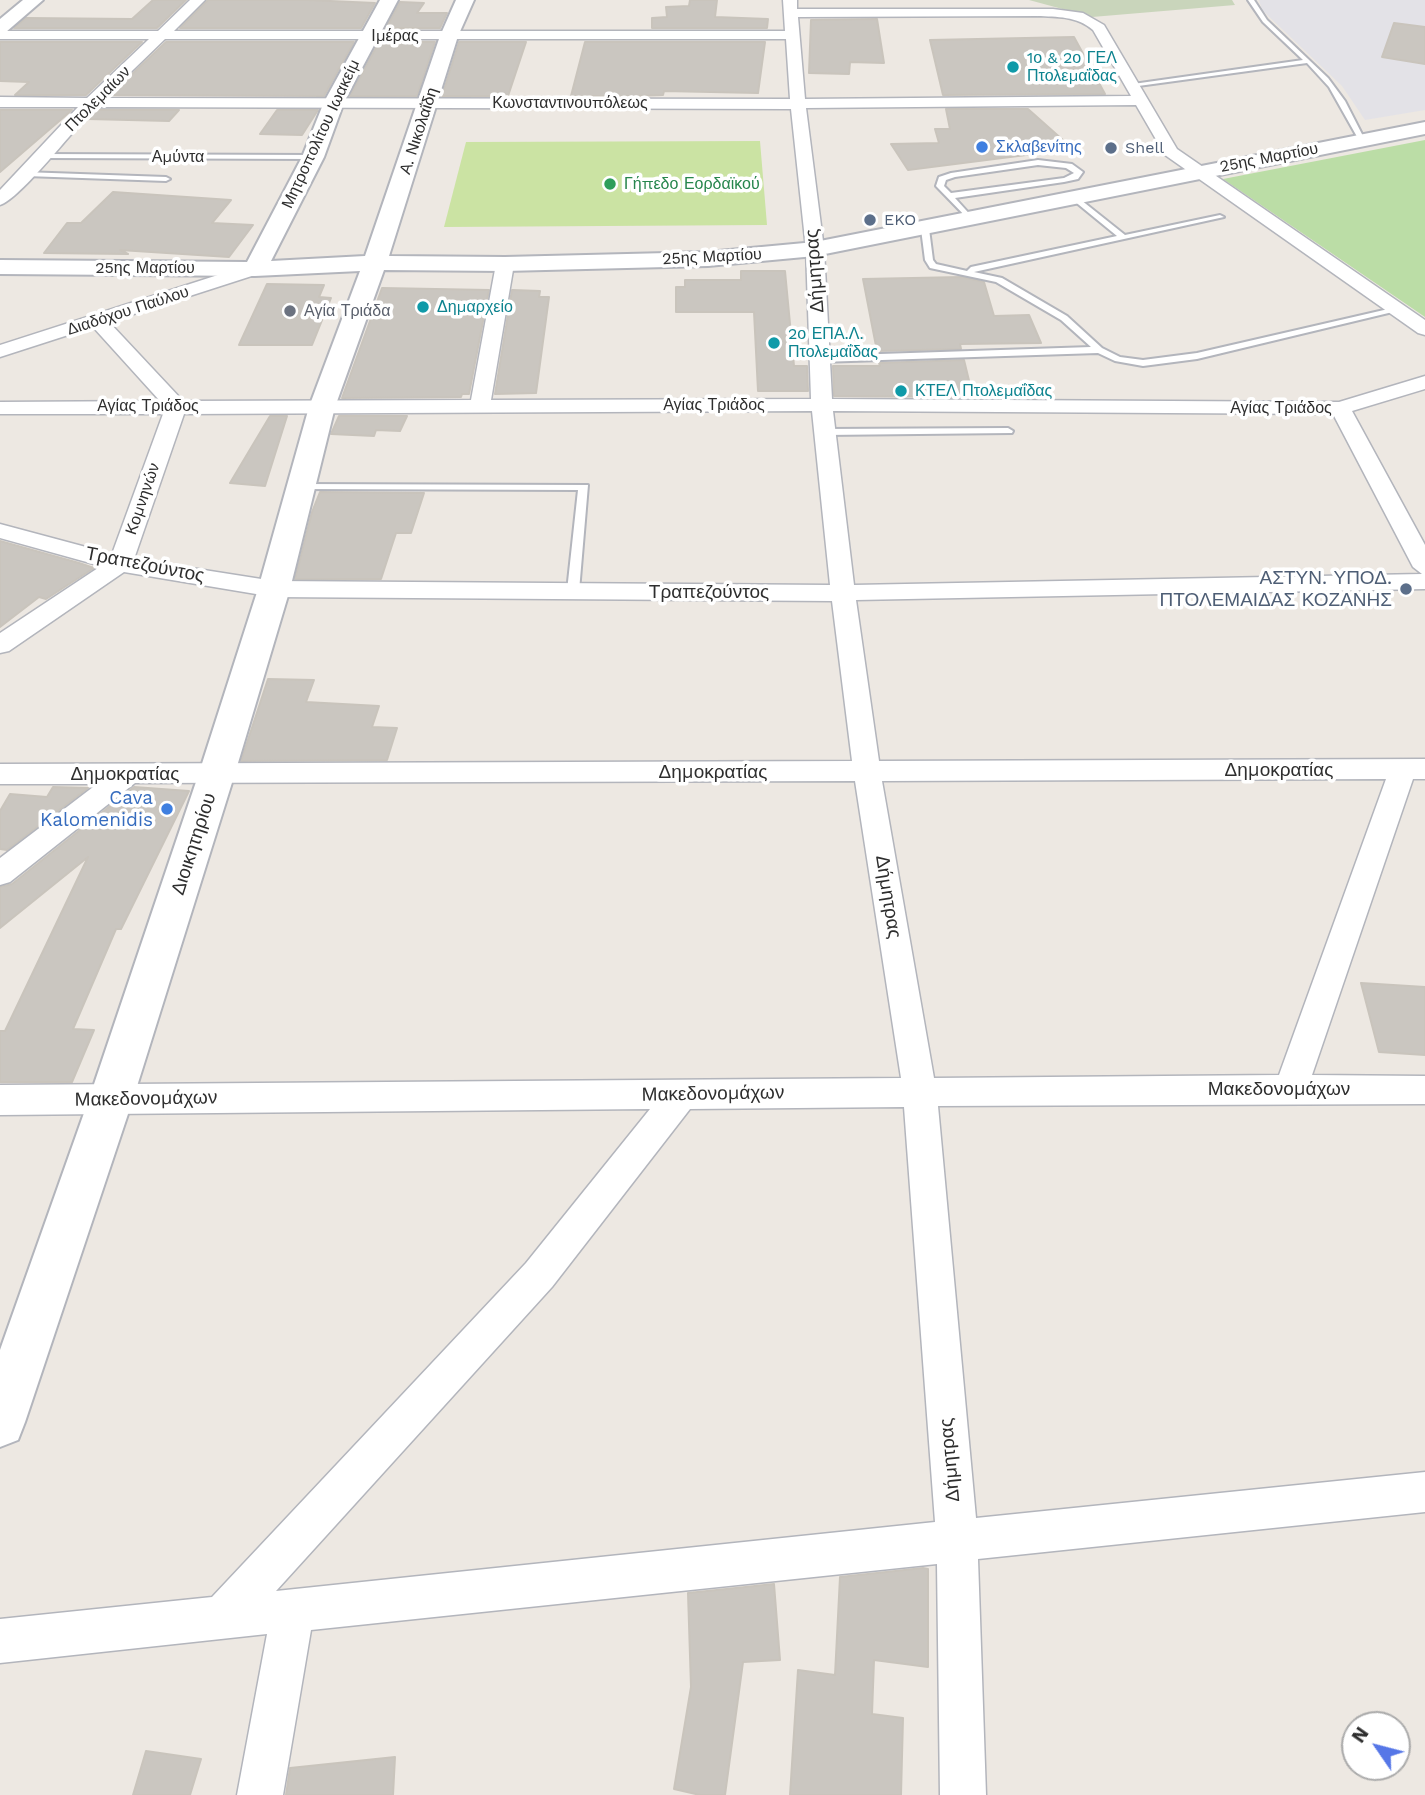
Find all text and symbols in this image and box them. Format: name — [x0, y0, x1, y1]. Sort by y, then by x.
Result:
street label: Ιμέρας — [371, 26, 419, 46]
place label: 1ο & 2ο ΓΕΛ Πτολεμαΐδας — [1027, 48, 1117, 86]
street label: Μητροπολίτου Ιωακείμ — [278, 56, 364, 212]
marker: 1ο & 2ο ΓΕΛ Πτολεμαΐδας — [1005, 59, 1021, 75]
street label: Πτολεμαίων — [61, 62, 135, 136]
street label: Α. Νικολαΐδη — [396, 85, 442, 177]
street label: Κωνσταντινουπόλεως — [492, 93, 648, 113]
place label: Σκλαβενίτης — [996, 137, 1082, 157]
place label: Shell — [1125, 138, 1164, 158]
marker: Σκλαβενίτης — [974, 139, 990, 155]
street label: 25ης Μαρτίου — [1218, 139, 1320, 177]
marker: Shell — [1103, 140, 1119, 156]
street label: Αμύντα — [152, 147, 204, 167]
place label: Γήπεδο Εορδαϊκού — [624, 174, 760, 194]
marker: Γήπεδο Εορδαϊκού — [602, 176, 618, 192]
place label: EKO — [884, 210, 916, 230]
marker: EKO — [862, 212, 878, 228]
street label: Δήμητρας — [801, 228, 829, 314]
street label: 25ης Μαρτίου — [662, 245, 762, 269]
street label: 25ης Μαρτίου — [95, 258, 195, 278]
street label: Διαδόχου Παύλου — [65, 282, 191, 340]
place label: Δημαρχείο — [437, 297, 513, 317]
marker: Δημαρχείο — [415, 299, 431, 315]
place label: Αγία Τριάδα — [304, 301, 390, 321]
marker: Αγία Τριάδα — [282, 303, 298, 319]
place label: 2ο ΕΠΑ.Λ. Πτολεμαΐδας — [788, 324, 878, 362]
marker: 2ο ΕΠΑ.Λ. Πτολεμαΐδας — [766, 335, 782, 351]
place label: ΚΤΕΛ Πτολεμαΐδας — [915, 381, 1052, 401]
marker: ΚΤΕΛ Πτολεμαΐδας — [893, 383, 909, 399]
street label: Αγίας Τριάδος — [663, 395, 765, 415]
street label: Αγίας Τριάδος — [97, 396, 199, 416]
street label: Αγίας Τριάδος — [1230, 398, 1332, 418]
street label: Κομνηνών — [122, 461, 164, 537]
street label: Τραπεζούντος — [84, 542, 206, 588]
place label: ΑΣΤΥΝ. ΥΠΟΔ. ΠΤΟΛΕΜΑΙΔΑΣ ΚΟΖΑΝΗΣ — [1160, 567, 1392, 611]
street label: Τραπεζούντος — [649, 581, 769, 603]
marker: ΑΣΤΥΝ. ΥΠΟΔ. ΠΤΟΛΕΜΑΙΔΑΣ ΚΟΖΑΝΗΣ — [1398, 581, 1414, 597]
street label: Δημοκρατίας — [1225, 759, 1333, 781]
street label: Δημοκρατίας — [659, 761, 767, 783]
street label: Δημοκρατίας — [71, 763, 179, 785]
place label: Cava Kalomenidis — [40, 787, 153, 831]
street label: Διοικητηρίου — [167, 790, 221, 898]
marker: Cava Kalomenidis — [159, 801, 175, 817]
street label: Δήμητρας — [870, 854, 906, 940]
street label: Μακεδονομάχων — [1208, 1078, 1350, 1100]
street label: Μακεδονομάχων — [642, 1081, 784, 1107]
street label: Μακεδονομάχων — [75, 1086, 217, 1112]
street label: Δήμητρας — [935, 1417, 965, 1503]
north arrow — [1341, 1711, 1411, 1781]
text: N — [1347, 1722, 1373, 1747]

